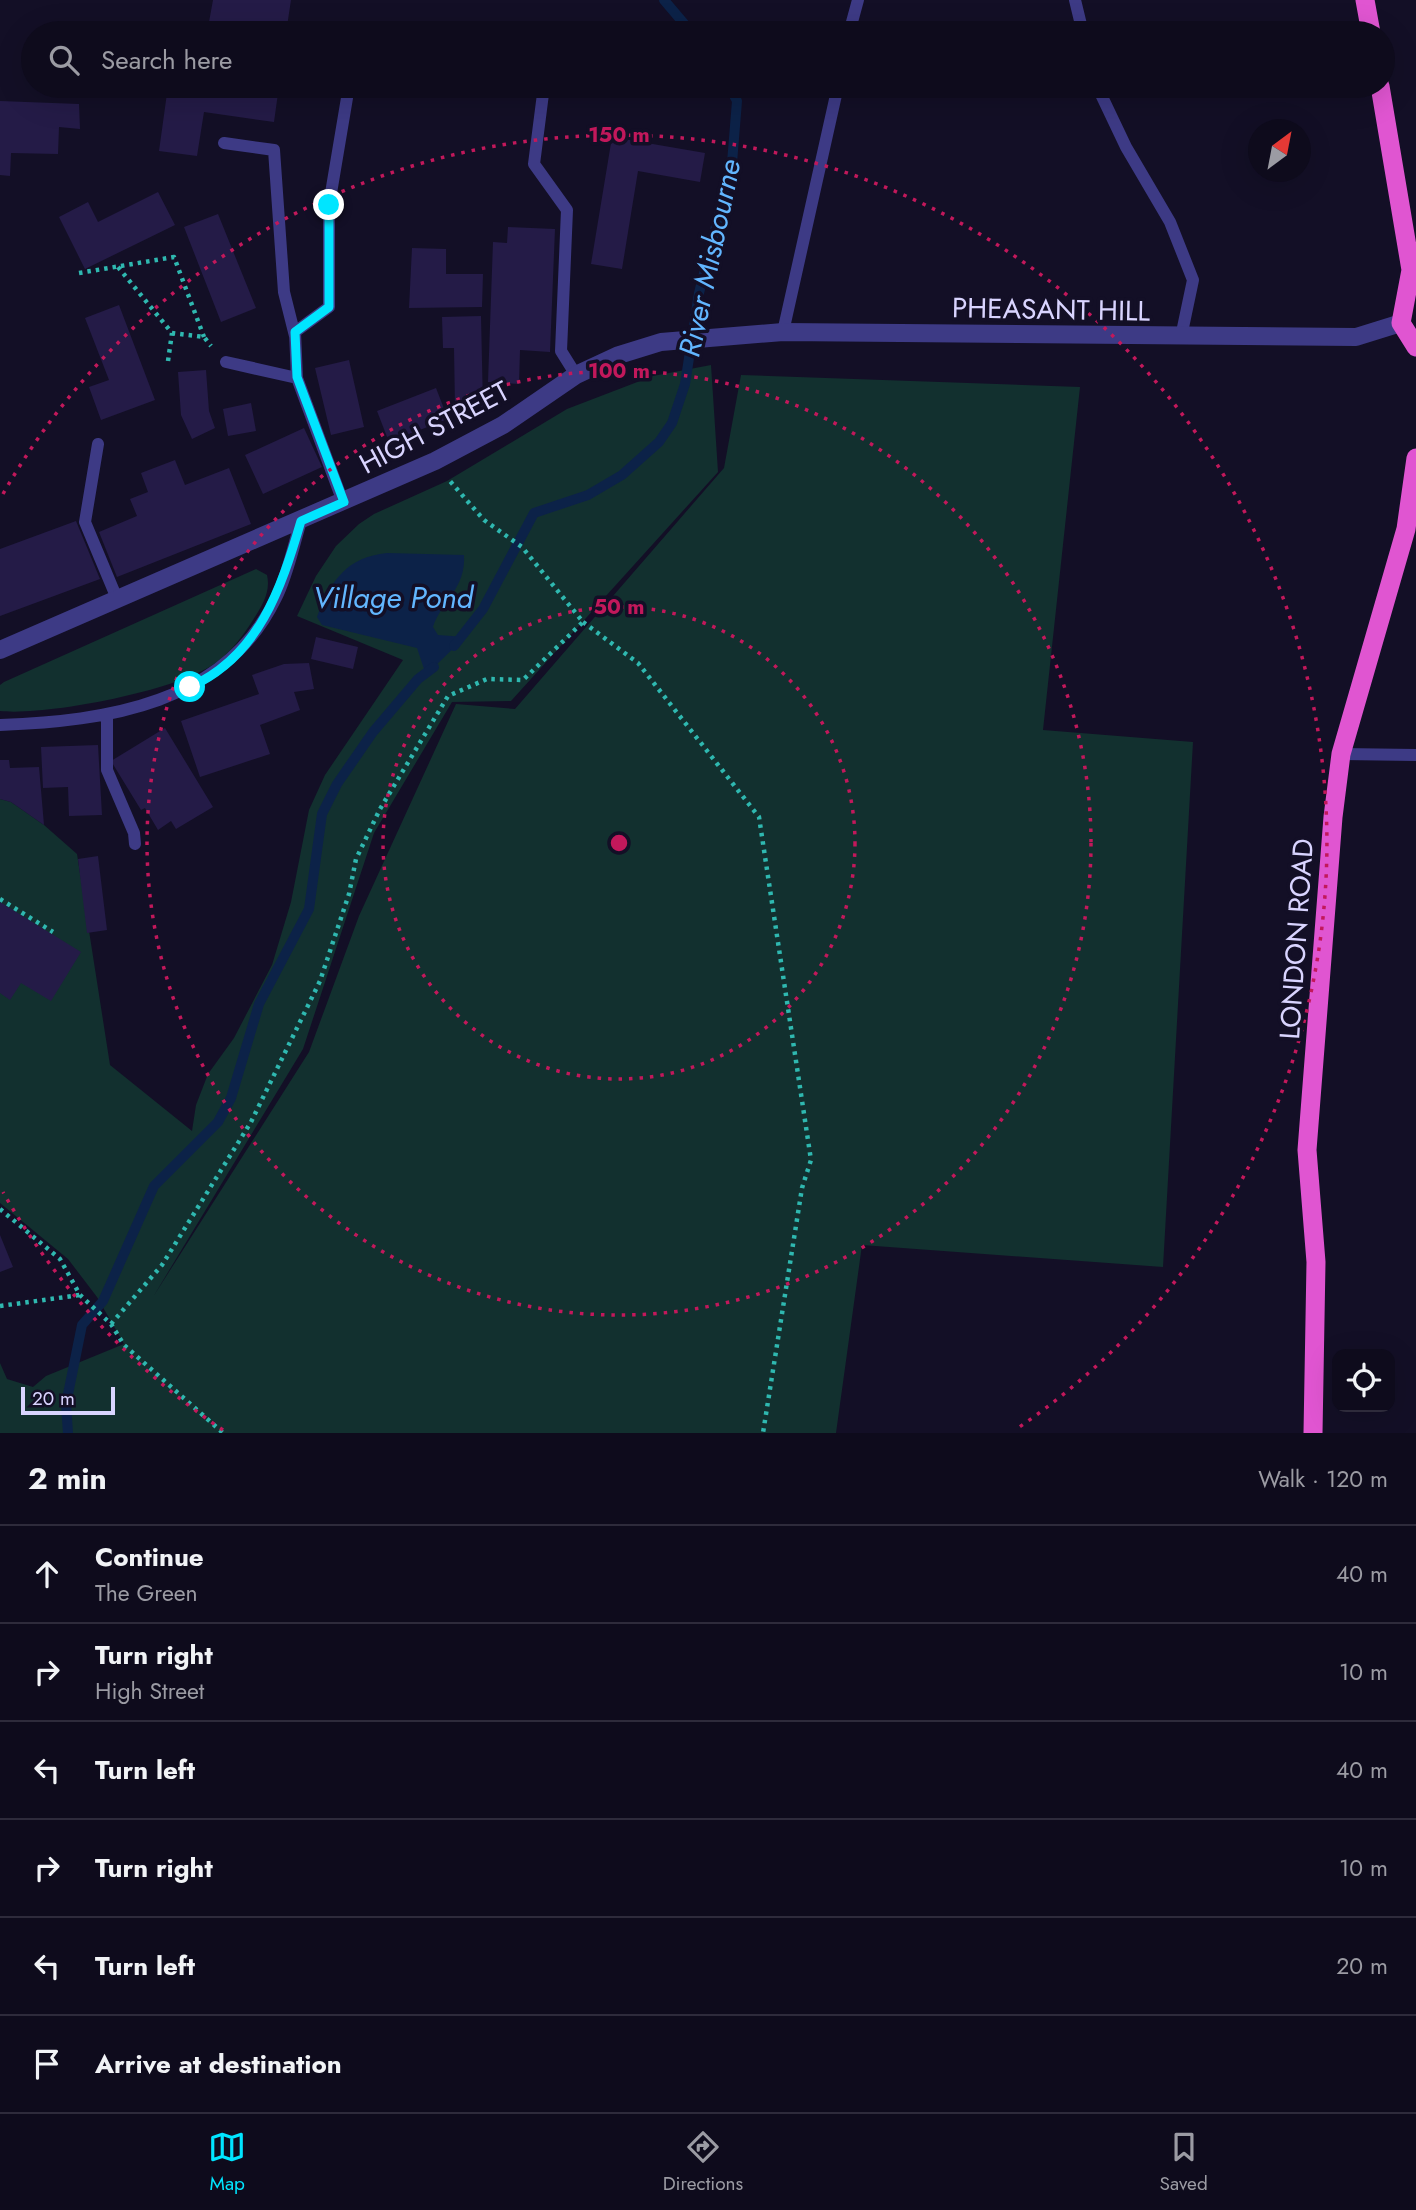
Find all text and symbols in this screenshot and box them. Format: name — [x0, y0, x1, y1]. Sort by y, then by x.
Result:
search box — [21, 21, 1395, 98]
icon: search — [45, 41, 83, 79]
text: Search here — [101, 41, 233, 79]
north arrow — [1248, 119, 1311, 182]
text: 150 m — [588, 120, 650, 150]
water label: River Misbourne — [668, 155, 751, 361]
route end — [313, 189, 344, 220]
street label: PHEASANT HILL — [952, 287, 1151, 332]
text: 100 m — [588, 356, 650, 386]
street label: HIGH STREET — [352, 371, 517, 484]
water label: Village Pond — [313, 576, 474, 619]
text: 50 m — [594, 592, 644, 622]
route start — [174, 671, 205, 702]
centre of rings — [607, 831, 631, 855]
street label: LONDON ROAD — [1269, 837, 1324, 1041]
map controls — [1332, 1349, 1395, 1412]
button: locate — [1332, 1349, 1395, 1412]
scale bar — [21, 1384, 116, 1416]
text: 20 m — [32, 1385, 75, 1412]
text: 2 min — [28, 1457, 107, 1500]
text: Walk · 120 m — [1258, 1462, 1388, 1496]
text: Continue — [95, 1538, 204, 1576]
icon: ahead — [28, 1555, 66, 1593]
text: 40 m — [1336, 1557, 1388, 1591]
text: The Green — [95, 1576, 198, 1610]
text: Turn right — [95, 1636, 213, 1674]
icon: right — [28, 1653, 66, 1691]
text: 10 m — [1339, 1655, 1388, 1689]
text: High Street — [95, 1674, 204, 1708]
icon: left — [28, 1751, 66, 1789]
text: Turn left — [95, 1751, 195, 1789]
text: 40 m — [1336, 1753, 1388, 1787]
icon: right — [28, 1849, 66, 1887]
text: Turn right — [95, 1849, 213, 1887]
text: 10 m — [1339, 1851, 1388, 1885]
icon: left — [28, 1947, 66, 1985]
text: Turn left — [95, 1947, 195, 1985]
text: 20 m — [1336, 1949, 1388, 1983]
icon: arrive — [28, 2045, 66, 2083]
text: Arrive at destination — [95, 2045, 342, 2083]
tab: Map — [208, 2128, 246, 2197]
tab: Directions — [663, 2128, 743, 2197]
tab: Saved — [1160, 2128, 1208, 2197]

